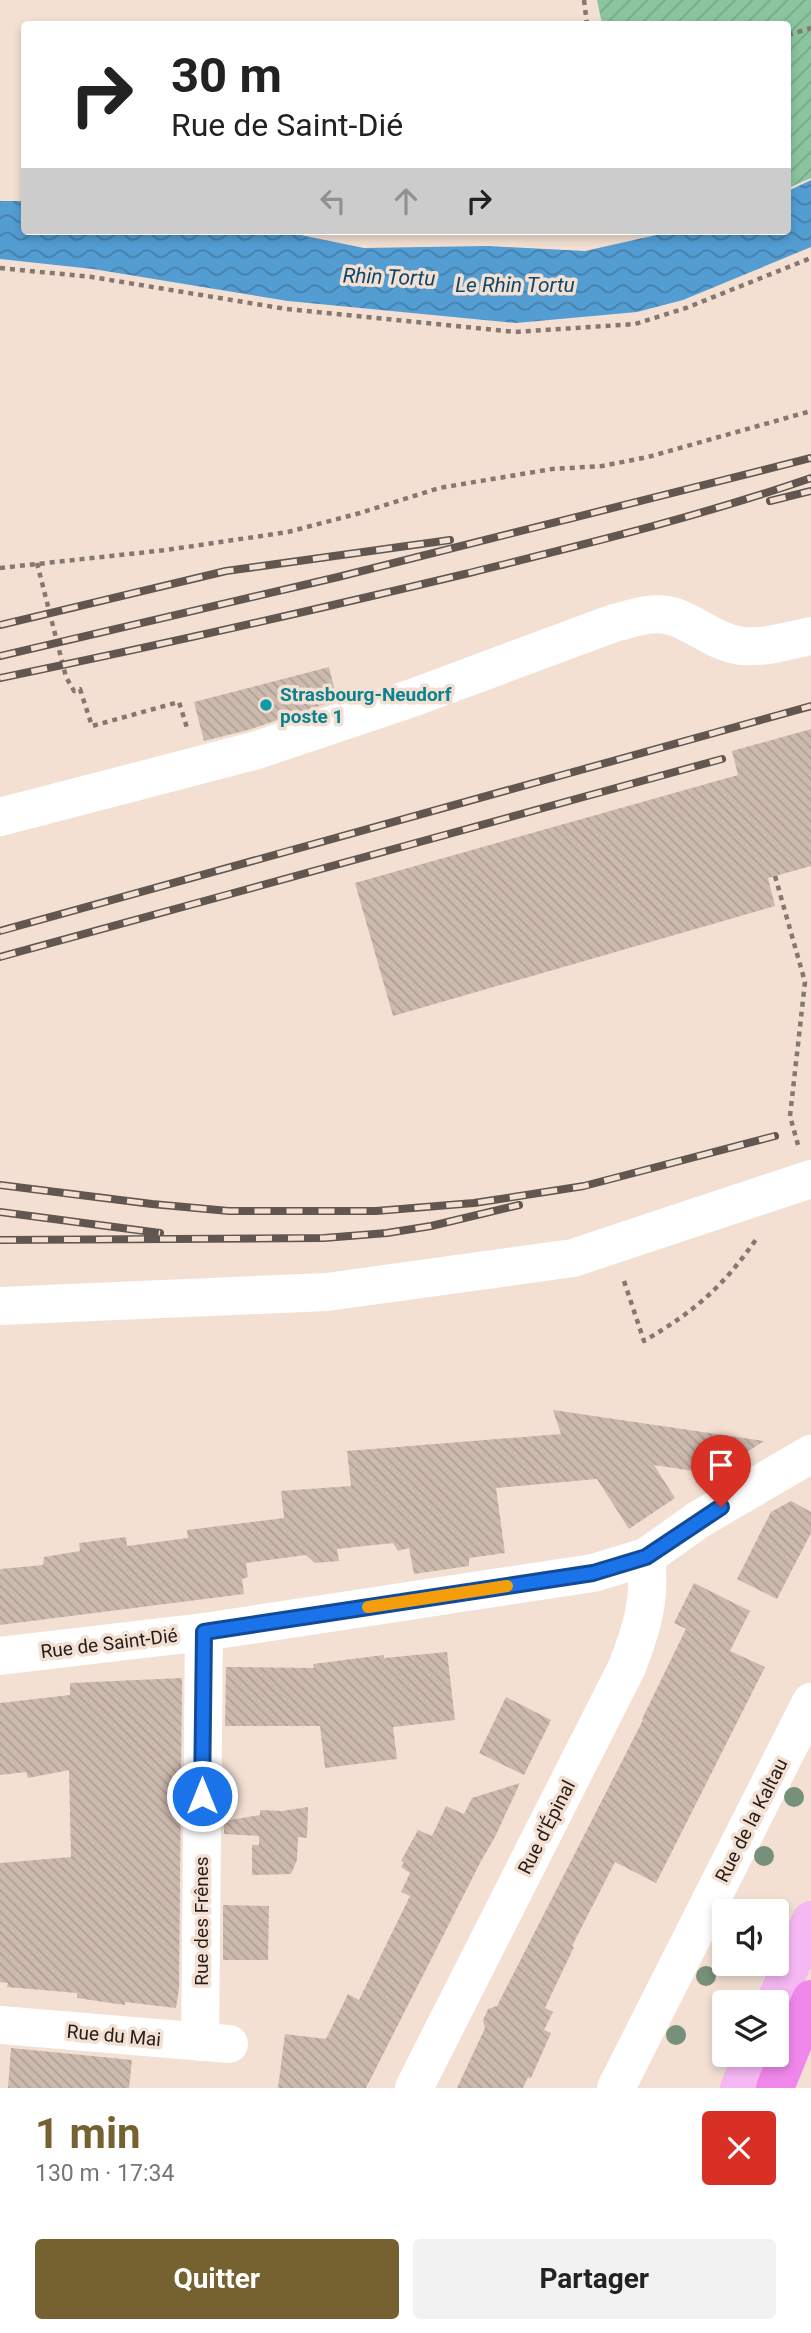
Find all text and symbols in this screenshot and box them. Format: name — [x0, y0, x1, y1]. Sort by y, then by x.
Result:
text: 30 m — [171, 47, 282, 104]
icon: right — [56, 49, 147, 140]
text: Rue de Saint-Dié — [171, 106, 403, 144]
icon: left — [314, 182, 352, 220]
icon: ahead — [387, 182, 425, 220]
icon: right — [460, 182, 498, 220]
water label: Rhin Tortu — [342, 263, 436, 291]
water label: Le Rhin Tortu — [455, 273, 575, 297]
place label: Strasbourg-Neudorf poste 1 — [280, 683, 452, 728]
marker: Strasbourg-Neudorf poste 1 — [258, 697, 274, 713]
pin — [691, 1435, 751, 1507]
icon: arrive — [702, 1446, 740, 1484]
street label: Rue de Saint-Dié — [39, 1624, 179, 1663]
street label: Rue de la Kaltau — [710, 1754, 793, 1886]
position arrow — [165, 1759, 239, 1833]
street label: Rue d'Épinal — [513, 1776, 580, 1878]
street label: Rue des Frênes — [190, 1856, 213, 1986]
map controls — [712, 1899, 789, 2067]
button: sound — [712, 1899, 789, 1976]
button: layers — [712, 1990, 789, 2067]
street label: Rue du Mai — [66, 2020, 162, 2051]
text: 1 min — [35, 2109, 141, 2158]
button: close — [702, 2111, 776, 2185]
text: 130 m · 17:34 — [35, 2160, 174, 2187]
button: Quitter — [35, 2239, 399, 2319]
button: Partager — [413, 2239, 776, 2319]

